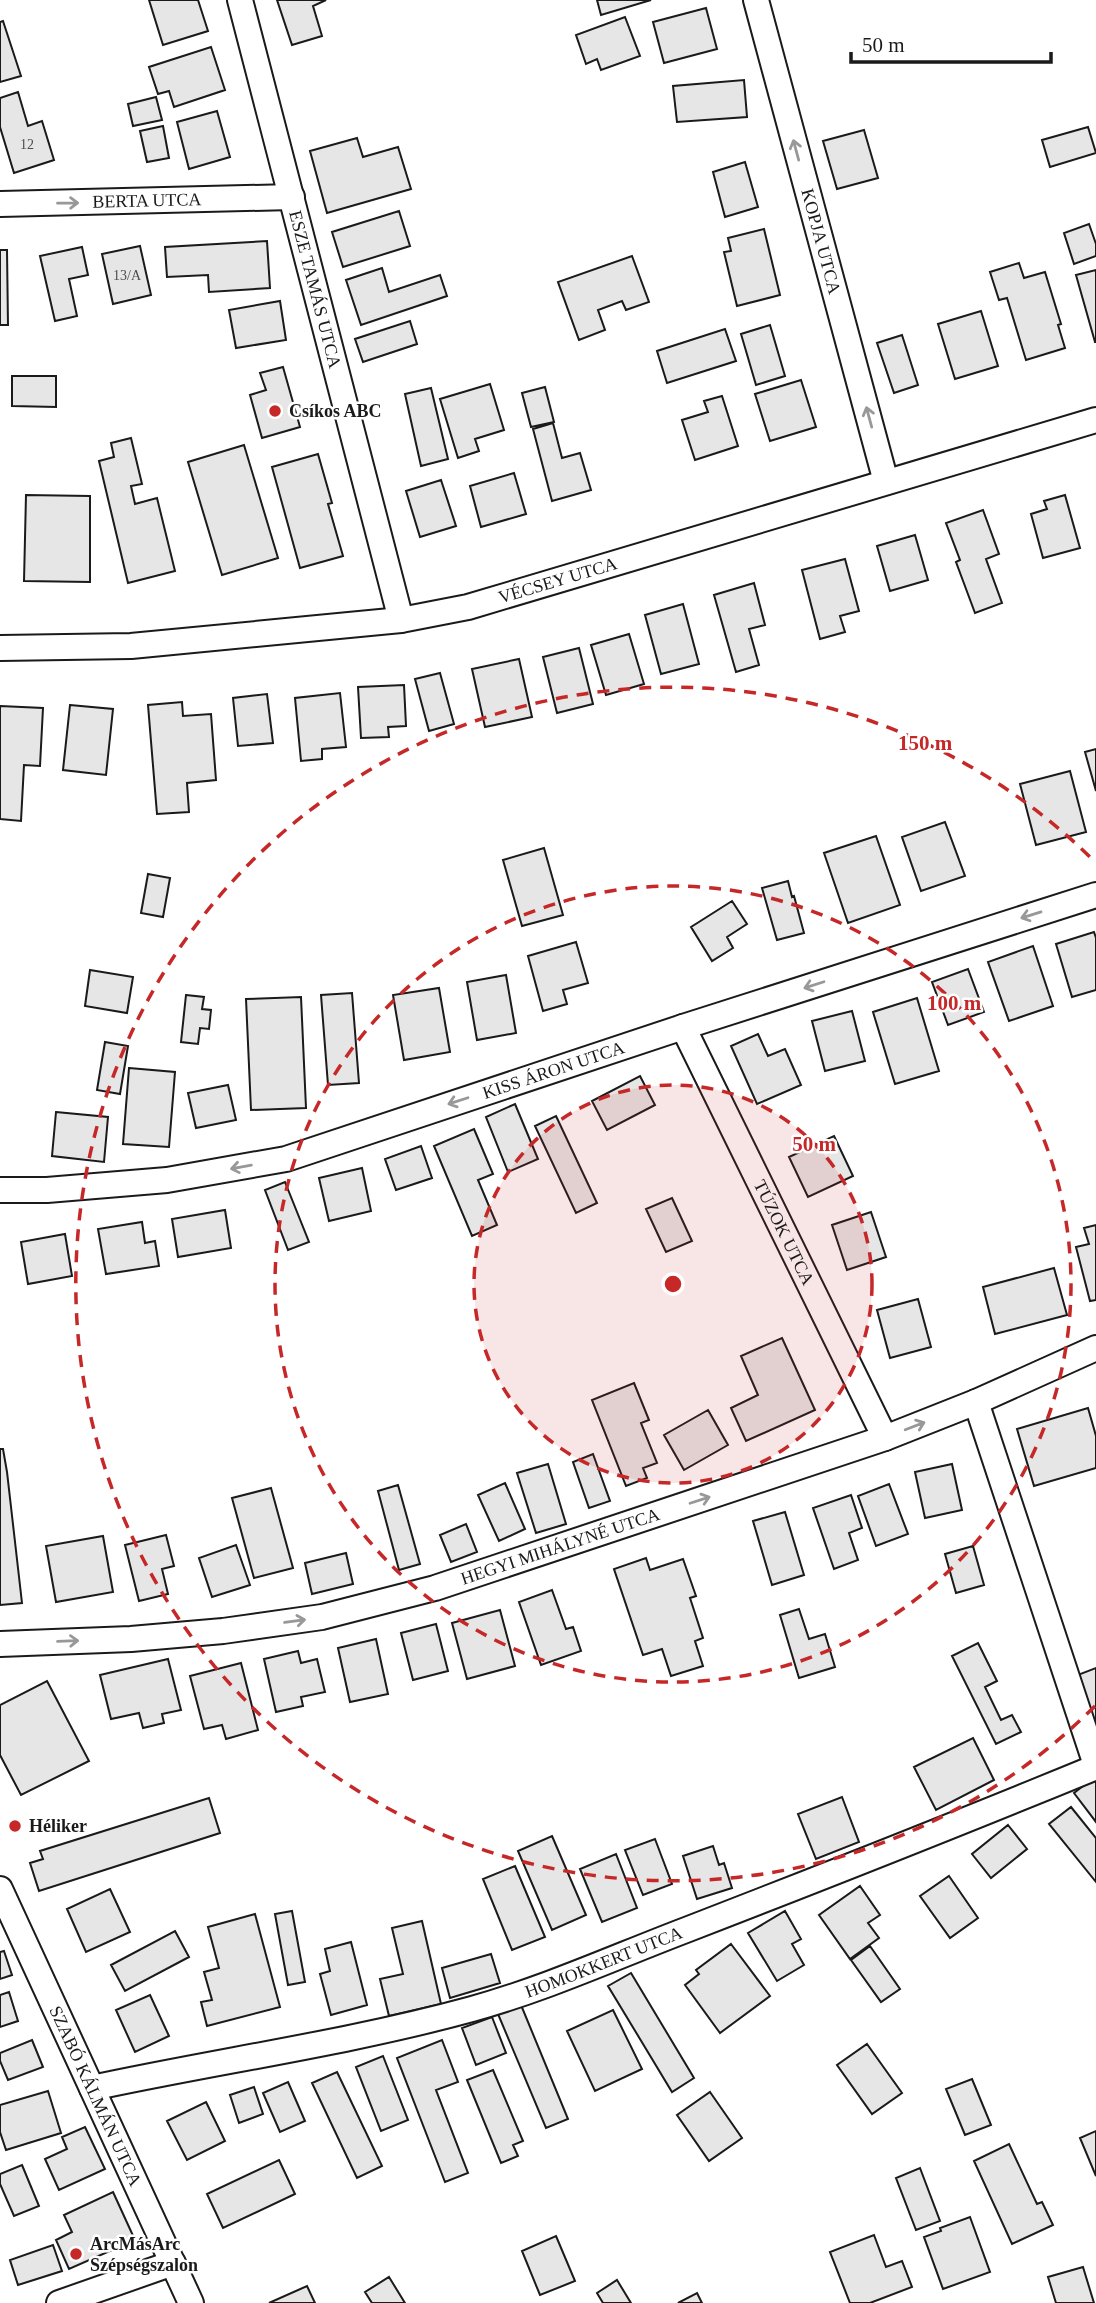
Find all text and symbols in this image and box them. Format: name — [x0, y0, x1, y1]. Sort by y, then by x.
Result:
scale bar — [851, 21, 1050, 65]
text: 50 m — [862, 33, 905, 57]
house number: 12 — [20, 137, 34, 152]
one-way arrow — [789, 139, 802, 161]
street label: KOPJA UTCA — [797, 186, 845, 296]
street label: BERTA UTCA — [92, 189, 202, 212]
one-way arrow — [56, 196, 79, 209]
street label: ESZE TAMÁS UTCA — [285, 208, 345, 370]
house number: 13/A — [113, 268, 142, 283]
place label: Csíkos ABC — [289, 401, 382, 421]
marker: Csíkos ABC — [267, 403, 283, 419]
one-way arrow — [861, 406, 874, 428]
street label: VÉCSEY UTCA — [496, 553, 619, 607]
text: 150 m — [898, 731, 953, 755]
one-way arrow — [1020, 910, 1042, 922]
one-way arrow — [803, 979, 825, 992]
text: 100 m — [927, 991, 982, 1015]
street label: KISS ÁRON UTCA — [480, 1037, 627, 1103]
one-way arrow — [448, 1096, 470, 1109]
text: 50 m — [792, 1132, 836, 1156]
one-way arrow — [230, 1161, 253, 1174]
street label: TÚZOK UTCA — [750, 1177, 818, 1288]
centre of rings — [661, 1272, 685, 1296]
one-way arrow — [904, 1419, 925, 1431]
one-way arrow — [689, 1493, 711, 1506]
street label: HEGYI MIHÁLYNÉ UTCA — [458, 1504, 662, 1589]
one-way arrow — [283, 1614, 305, 1627]
one-way arrow — [56, 1635, 79, 1648]
place label: Héliker — [29, 1816, 87, 1836]
marker: Héliker — [7, 1818, 23, 1834]
street label: HOMOKKERT UTCA — [522, 1922, 685, 2002]
street label: SZABÓ KÁLMÁN UTCA — [45, 2003, 146, 2189]
place label: ArcMásArc Szépségszalon — [90, 2234, 198, 2275]
marker: ArcMásArc Szépségszalon — [68, 2246, 84, 2262]

